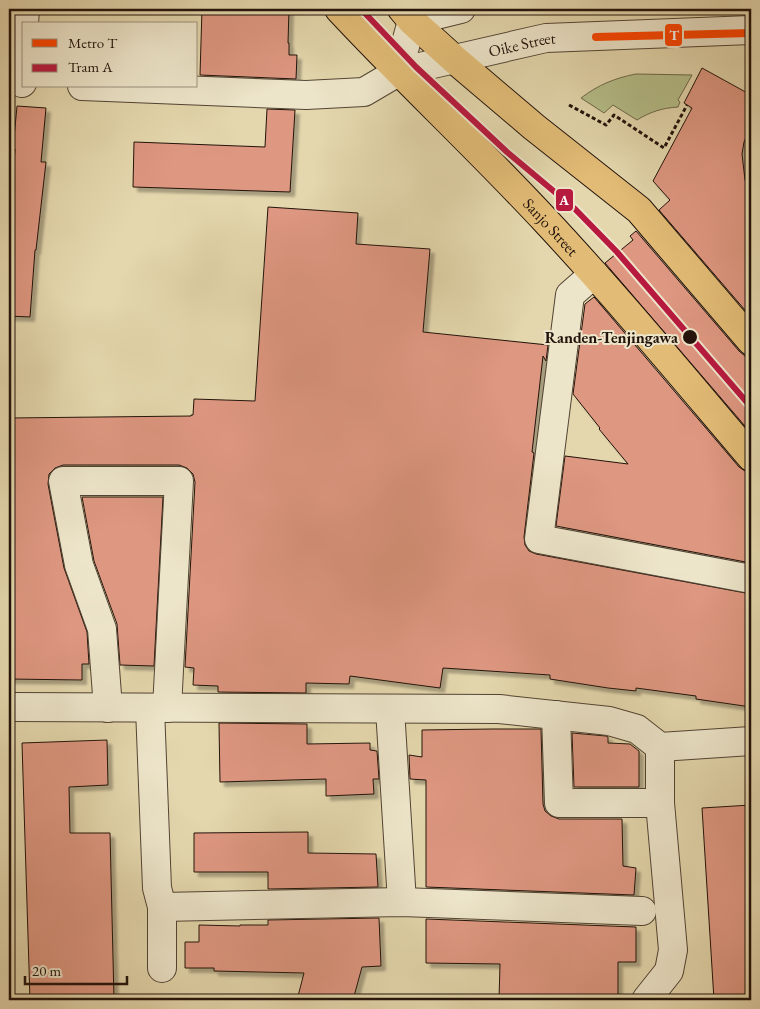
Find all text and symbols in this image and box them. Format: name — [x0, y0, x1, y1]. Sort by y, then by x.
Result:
legend — [22, 22, 198, 88]
line badge: T — [664, 23, 683, 47]
text: T — [669, 26, 679, 44]
street label: Oike Street — [486, 27, 556, 61]
text: Metro T — [68, 33, 118, 52]
text: Tram A — [68, 57, 113, 76]
line badge: A — [555, 188, 574, 212]
text: A — [558, 191, 570, 209]
street label: Sanjo Street — [519, 193, 583, 260]
place label: Randen-Tenjingawa — [545, 327, 679, 348]
marker: Randen-Tenjingawa — [681, 328, 699, 346]
scale bar — [25, 954, 128, 986]
text: 20 m — [32, 961, 61, 980]

